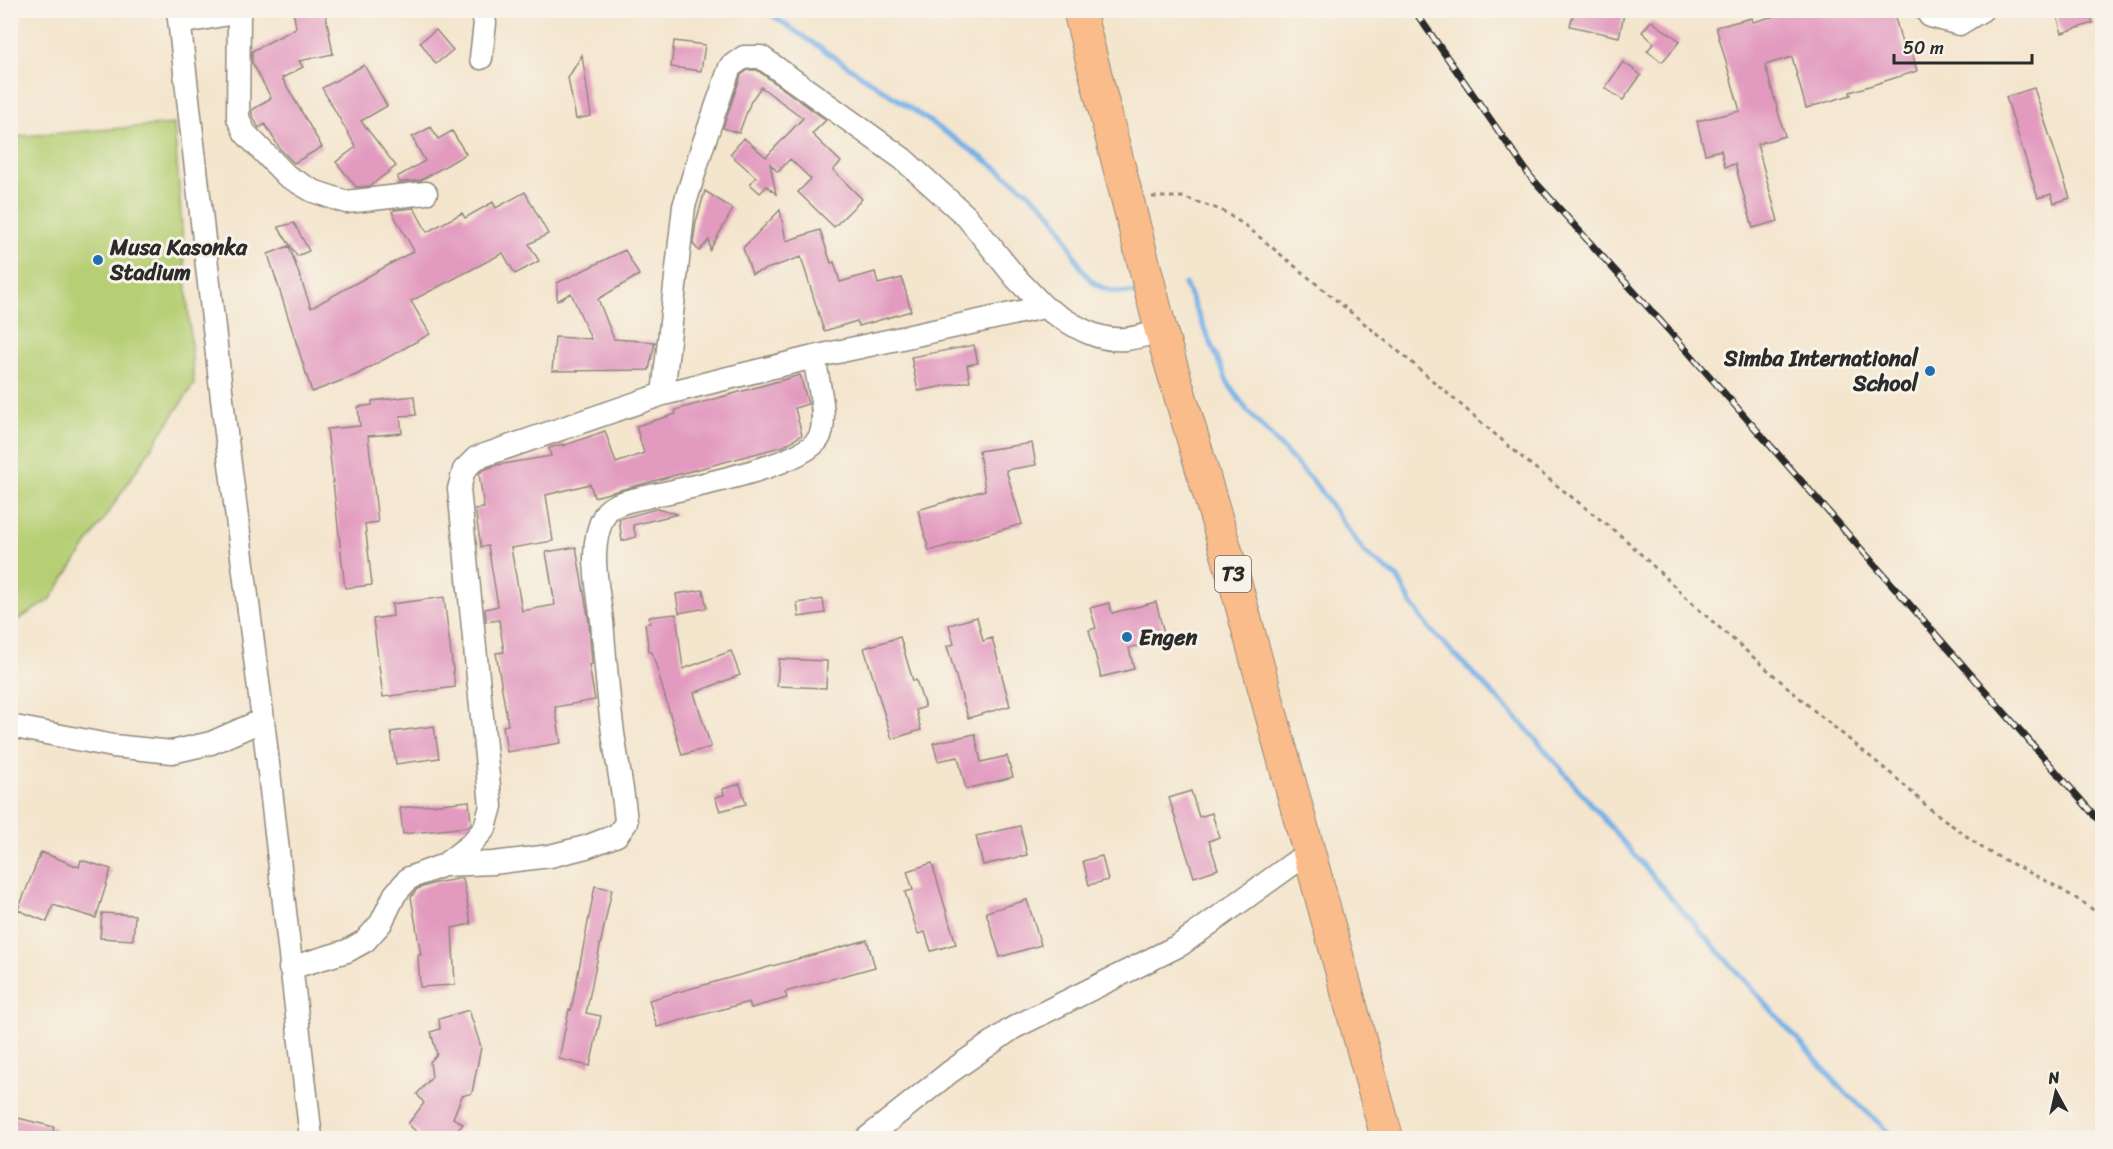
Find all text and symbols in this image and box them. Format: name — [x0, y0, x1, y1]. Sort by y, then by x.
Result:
scale bar — [1894, 27, 2032, 65]
text: 50 m — [1903, 32, 1944, 64]
place label: Musa Kasonka Stadium — [109, 228, 248, 292]
marker: Musa Kasonka Stadium — [91, 253, 105, 267]
place label: Simba International School — [1723, 339, 1919, 403]
marker: Simba International School — [1923, 364, 1937, 378]
road number: T3 — [1215, 556, 1251, 592]
place label: Engen — [1139, 618, 1197, 657]
marker: Engen — [1120, 630, 1134, 644]
north arrow — [2026, 1062, 2086, 1122]
text: N — [2045, 1062, 2062, 1093]

